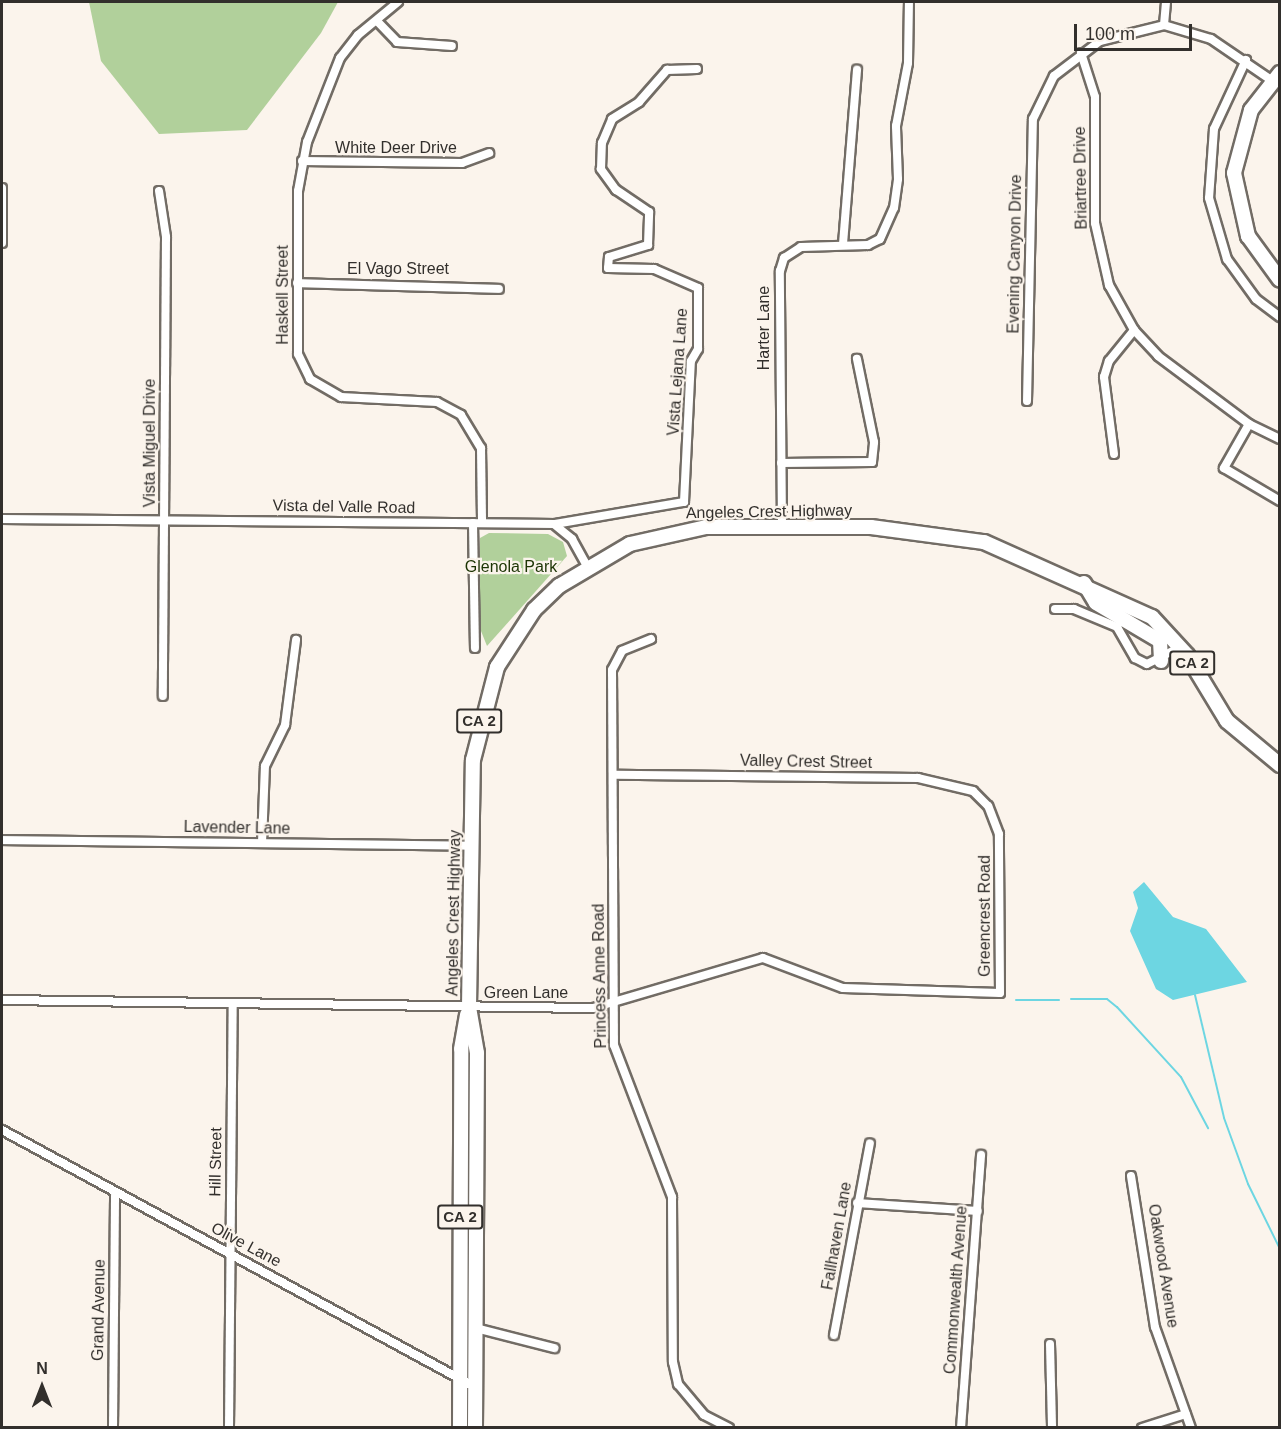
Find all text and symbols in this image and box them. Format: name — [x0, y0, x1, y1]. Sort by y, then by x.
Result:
scale bar — [1077, 12, 1196, 50]
text: 100 m — [1085, 24, 1135, 44]
street label: Briartree Drive — [1071, 126, 1091, 230]
street label: White Deer Drive — [335, 138, 457, 158]
street label: Evening Canyon Drive — [1004, 174, 1026, 334]
street label: Haskell Street — [273, 245, 293, 345]
street label: El Vago Street — [347, 259, 449, 279]
street label: Harter Lane — [754, 286, 774, 370]
street label: Vista Lejana Lane — [664, 308, 692, 436]
street label: Vista Miguel Drive — [140, 379, 160, 507]
street label: Vista del Valle Road — [273, 496, 415, 518]
street label: Angeles Crest Highway — [686, 501, 852, 523]
park label: Glenola Park — [465, 557, 557, 577]
road number: CA 2 — [1168, 651, 1216, 675]
road number: CA 2 — [455, 709, 503, 733]
street label: Valley Crest Street — [740, 751, 872, 773]
street label: Lavender Lane — [183, 817, 291, 839]
street label: Angeles Crest Highway — [443, 830, 465, 996]
street label: Greencrest Road — [975, 855, 995, 977]
street label: Princess Anne Road — [589, 903, 611, 1049]
street label: Green Lane — [484, 983, 568, 1003]
street label: Hill Street — [206, 1127, 226, 1197]
street label: Fallhaven Lane — [818, 1180, 856, 1292]
street label: Oakwood Avenue — [1144, 1202, 1182, 1330]
road number: CA 2 — [436, 1205, 484, 1229]
street label: Commonwealth Avenue — [941, 1205, 971, 1375]
street label: Olive Lane — [208, 1219, 284, 1271]
street label: Grand Avenue — [89, 1258, 109, 1362]
north arrow — [12, 1357, 72, 1417]
text: N — [36, 1360, 48, 1377]

